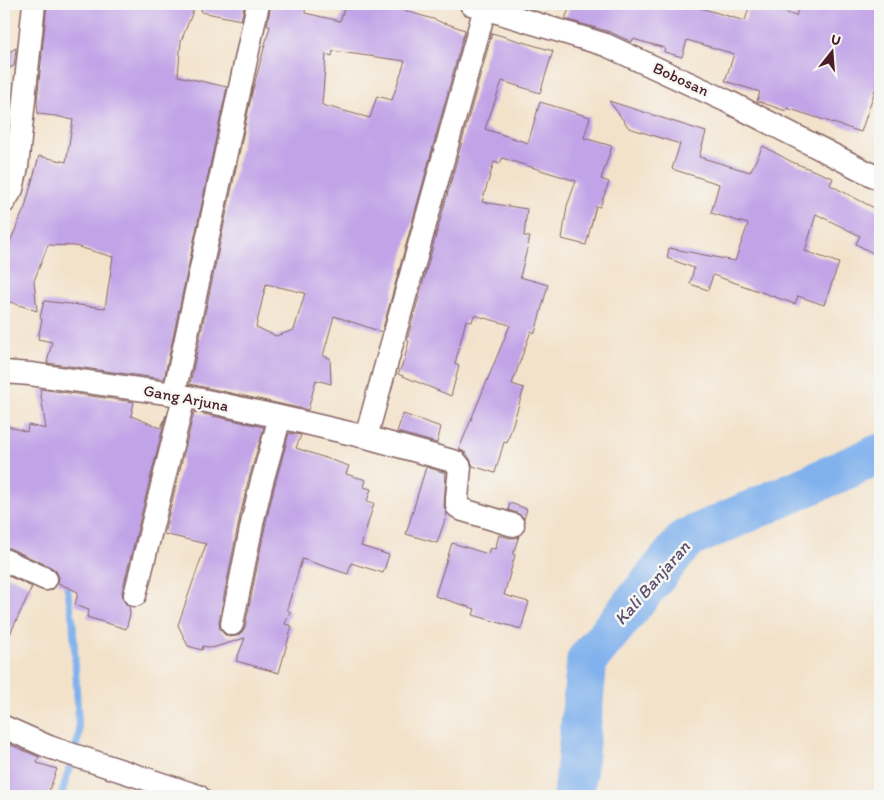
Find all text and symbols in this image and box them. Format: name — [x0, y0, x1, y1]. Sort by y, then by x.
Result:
north arrow — [806, 28, 856, 78]
text: U — [829, 31, 843, 50]
street label: Bobosan — [650, 58, 712, 100]
street label: Gang Arjuna — [142, 380, 230, 416]
water label: Kali Banjaran — [609, 536, 695, 630]

